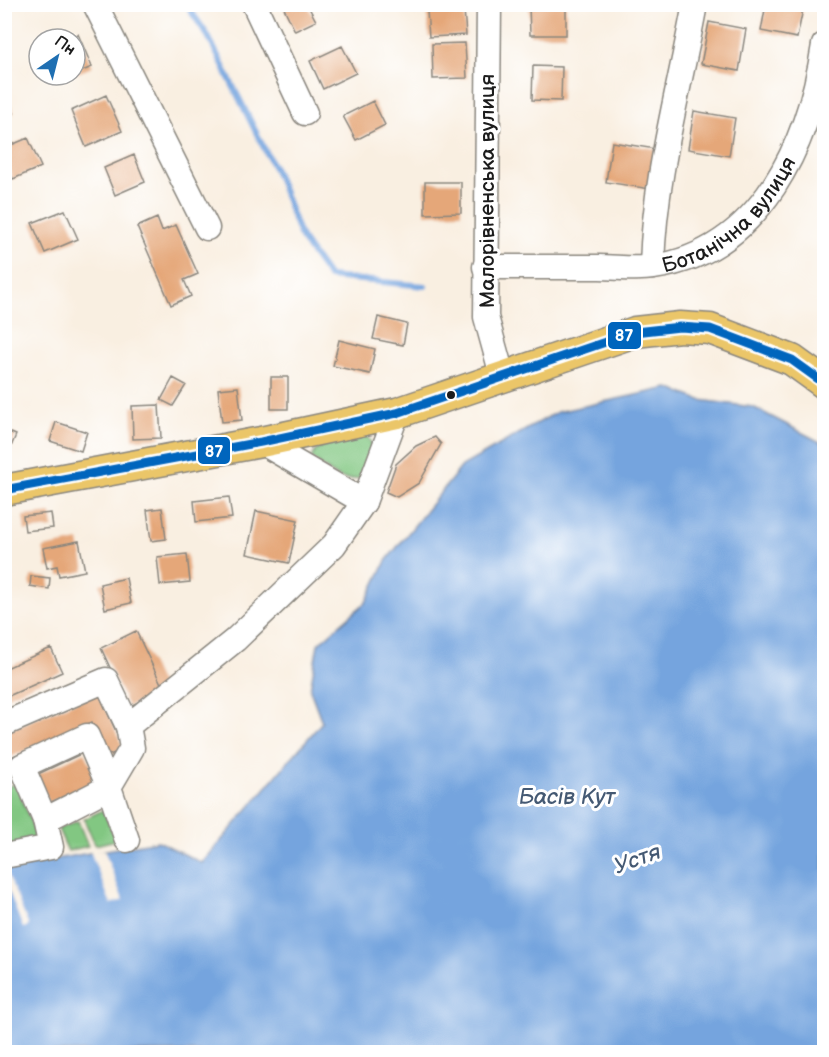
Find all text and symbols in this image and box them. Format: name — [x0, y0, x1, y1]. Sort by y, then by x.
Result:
north arrow — [27, 27, 87, 87]
text: Пн — [51, 32, 79, 60]
street label: Малорівненська вулиця — [475, 74, 500, 308]
street label: Ботанічна вулиця — [660, 153, 801, 278]
line badge: 87 — [607, 321, 642, 350]
text: 87 — [615, 327, 633, 346]
unlabelled marker — [445, 389, 457, 401]
line badge: 87 — [197, 436, 231, 465]
text: 87 — [205, 443, 223, 462]
water label: Басів Кут — [519, 784, 617, 811]
water label: Устя — [611, 839, 664, 880]

